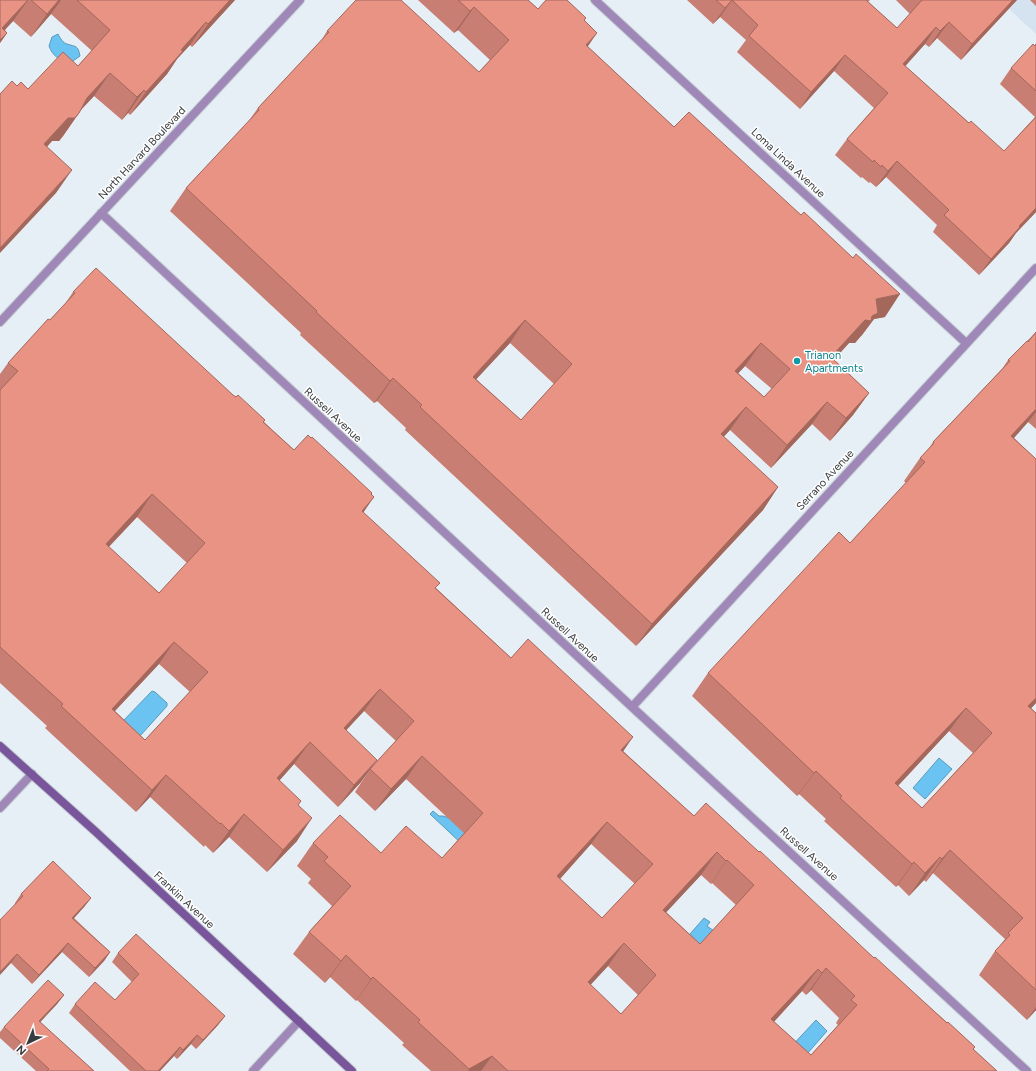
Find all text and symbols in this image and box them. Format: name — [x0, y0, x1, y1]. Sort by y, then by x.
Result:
street label: North Harvard Boulevard — [96, 104, 188, 202]
street label: Loma Linda Avenue — [748, 125, 828, 201]
place label: Trianon Apartments — [805, 349, 863, 375]
marker: Trianon Apartments — [792, 356, 802, 366]
street label: Russell Avenue — [301, 385, 365, 445]
street label: Serrano Avenue — [794, 447, 856, 513]
street label: Russell Avenue — [538, 605, 602, 665]
street label: Russell Avenue — [777, 824, 841, 884]
street label: Franklin Avenue — [151, 869, 217, 931]
north arrow — [8, 1023, 48, 1063]
text: N — [14, 1042, 29, 1058]

